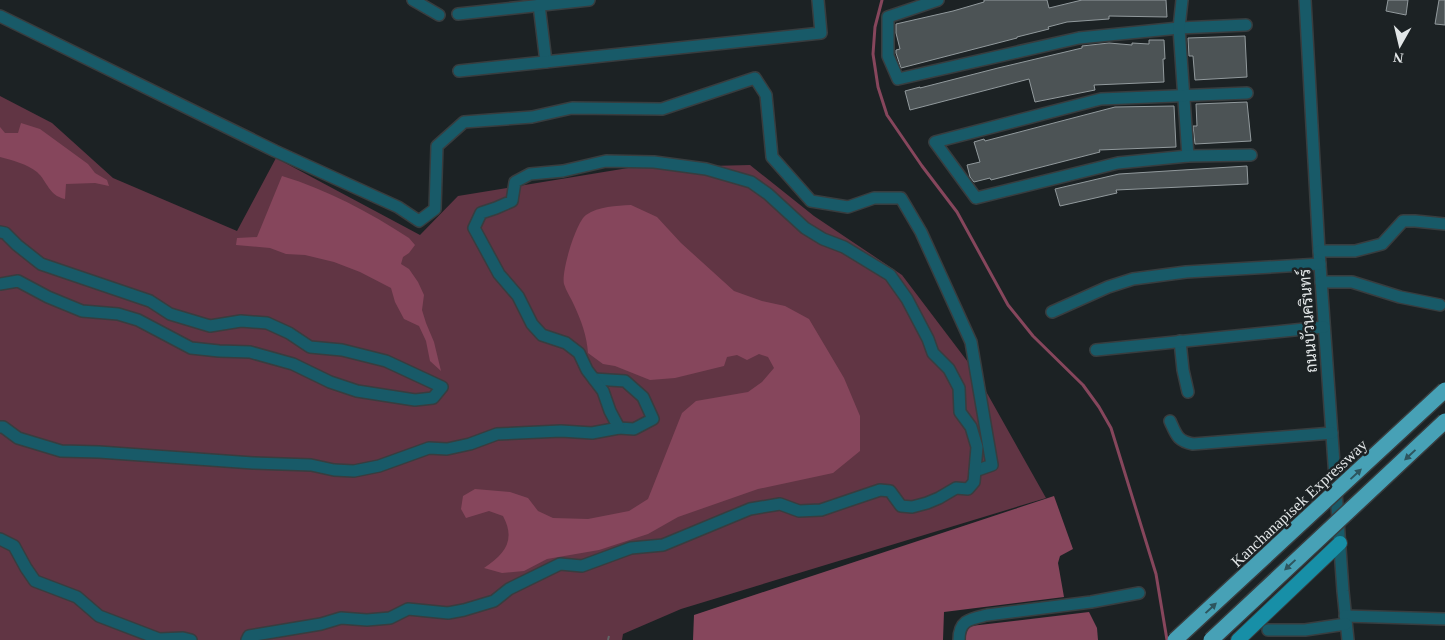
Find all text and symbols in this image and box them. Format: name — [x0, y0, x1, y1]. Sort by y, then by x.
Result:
north arrow — [1375, 20, 1425, 70]
text: N — [1392, 49, 1404, 66]
street label: ถนนบัวนครินทร์ — [1292, 268, 1320, 374]
street label: Kanchanapisek Expressway — [1228, 436, 1371, 571]
one-way arrow — [1404, 449, 1416, 461]
one-way arrow — [1350, 468, 1362, 480]
one-way arrow — [1285, 559, 1297, 571]
one-way arrow — [1205, 602, 1217, 614]

